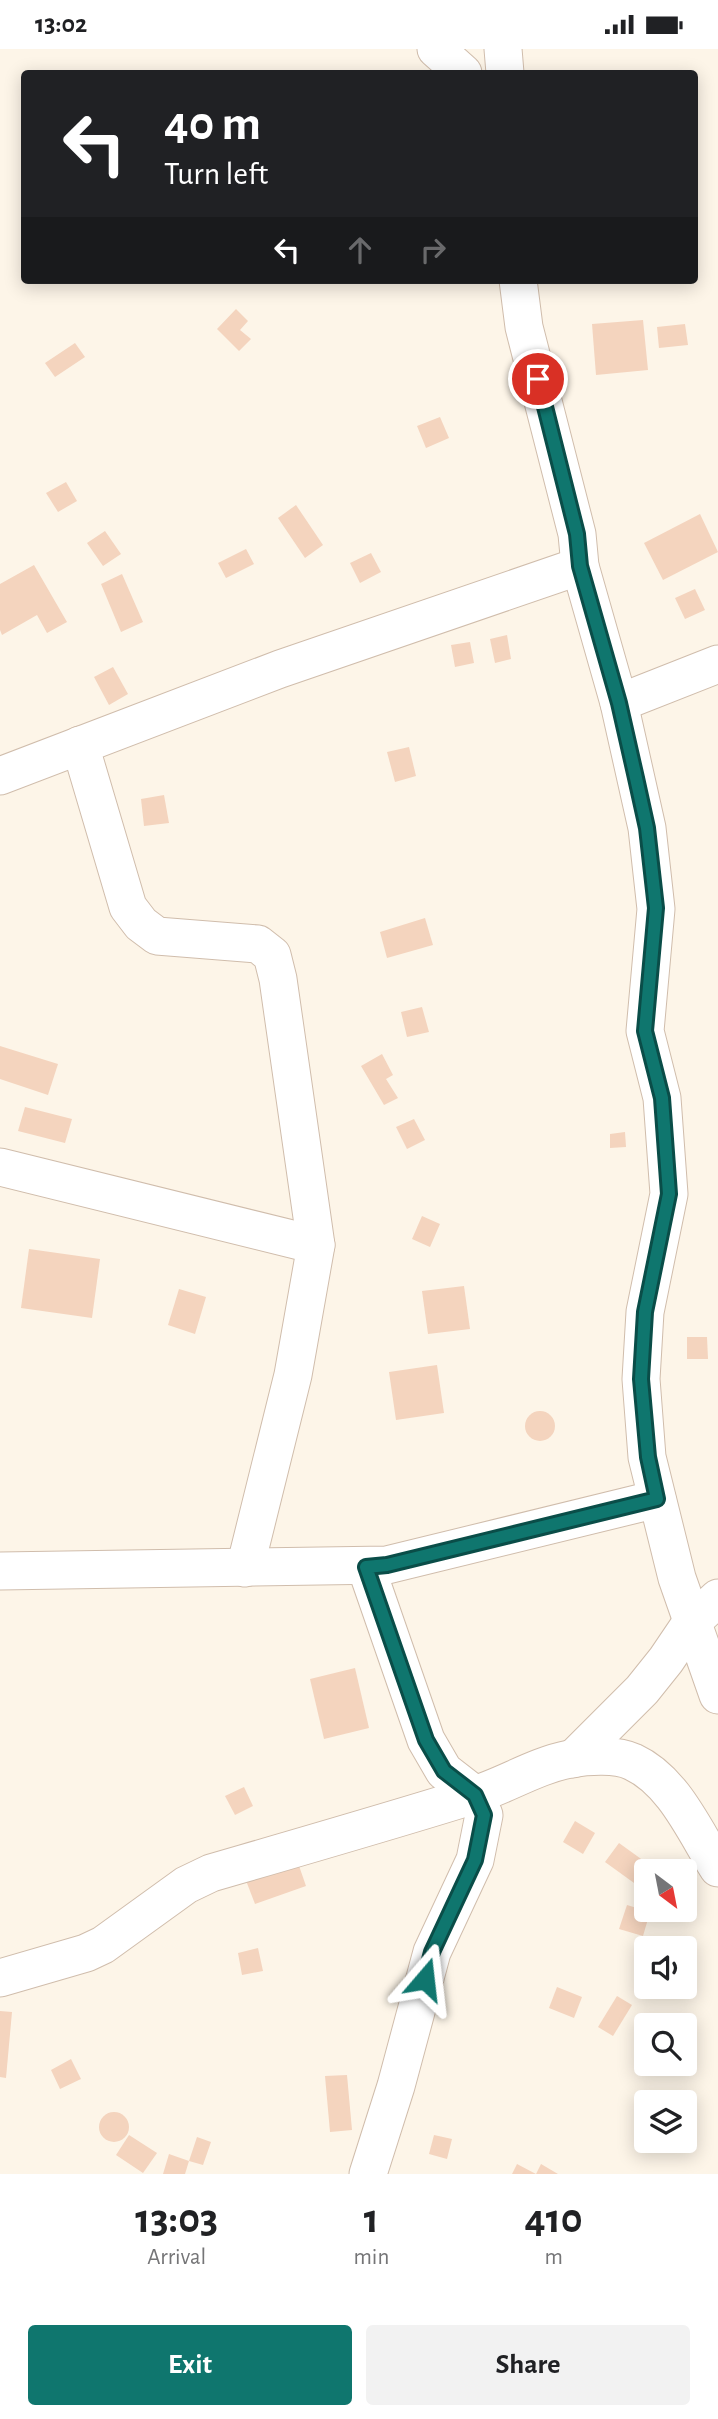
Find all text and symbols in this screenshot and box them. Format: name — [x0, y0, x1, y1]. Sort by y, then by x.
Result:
text: 13:02 — [35, 11, 87, 37]
icon: left — [49, 98, 140, 189]
text: 40 m — [164, 100, 261, 149]
text: Turn left — [164, 158, 268, 190]
icon: left — [268, 231, 306, 269]
icon: ahead — [341, 231, 379, 269]
icon: right — [414, 231, 452, 269]
pin — [508, 349, 568, 409]
icon: arrive — [519, 360, 557, 398]
north arrow — [634, 1859, 696, 1921]
map controls — [634, 1859, 697, 2153]
button: sound — [634, 1936, 697, 1999]
position arrow — [388, 1942, 462, 2016]
button: search — [634, 2013, 697, 2076]
button: layers — [634, 2090, 697, 2153]
text: 13:03 — [135, 2198, 218, 2240]
text: 1 — [364, 2198, 379, 2240]
text: 410 — [525, 2198, 583, 2240]
text: Arrival — [147, 2246, 206, 2269]
text: min — [353, 2246, 389, 2269]
text: m — [544, 2246, 563, 2269]
button: Exit — [28, 2325, 352, 2405]
button: Share — [366, 2325, 690, 2405]

